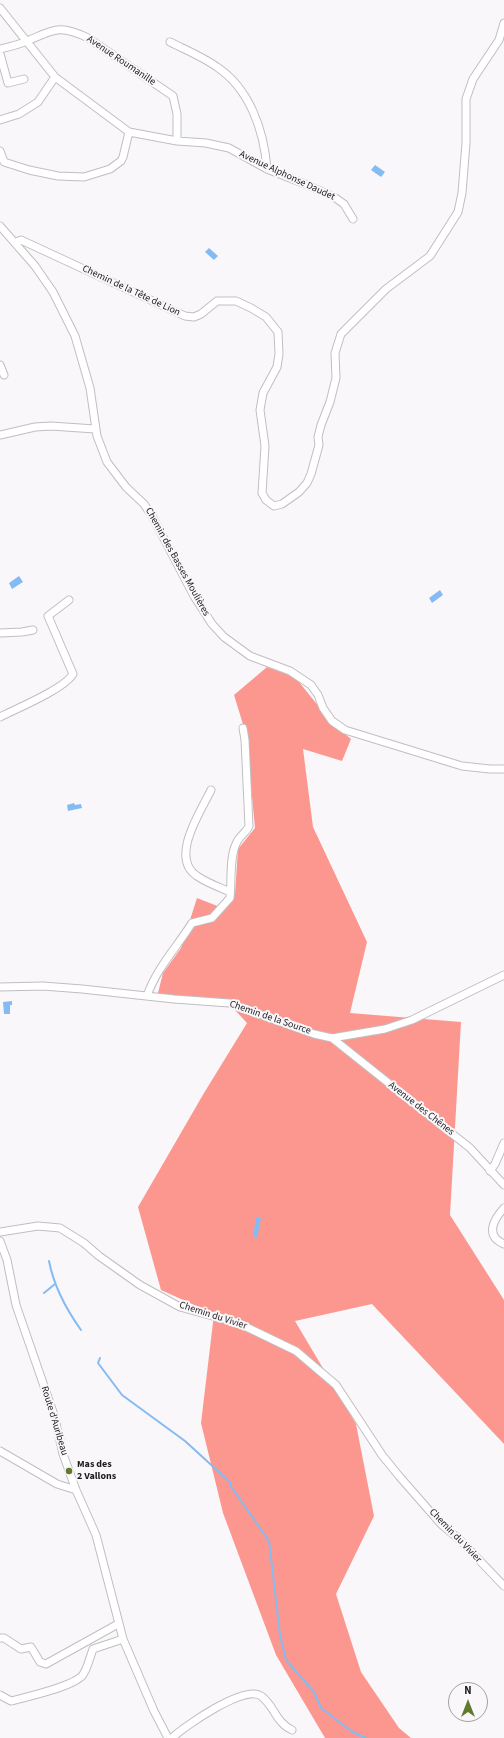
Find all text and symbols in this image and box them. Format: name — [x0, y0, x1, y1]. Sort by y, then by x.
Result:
street label: Avenue Roumanille — [84, 33, 158, 89]
street label: Avenue Alphonse Daudet — [237, 149, 337, 203]
street label: Chemin de la Tête de Lion — [80, 263, 182, 319]
street label: Chemin des Basses Moulières — [142, 506, 212, 618]
street label: Chemin de la Source — [228, 998, 312, 1038]
street label: Avenue des Chênes — [386, 1080, 456, 1138]
street label: Chemin du Vivier — [178, 1299, 248, 1333]
street label: Route d'Auribeau — [38, 1385, 70, 1457]
place label: Mas des 2 Vallons — [77, 1459, 116, 1482]
marker: Mas des 2 Vallons — [64, 1466, 74, 1476]
street label: Chemin du Vivier — [426, 1506, 484, 1566]
north arrow — [448, 1682, 488, 1722]
text: N — [464, 1683, 472, 1698]

